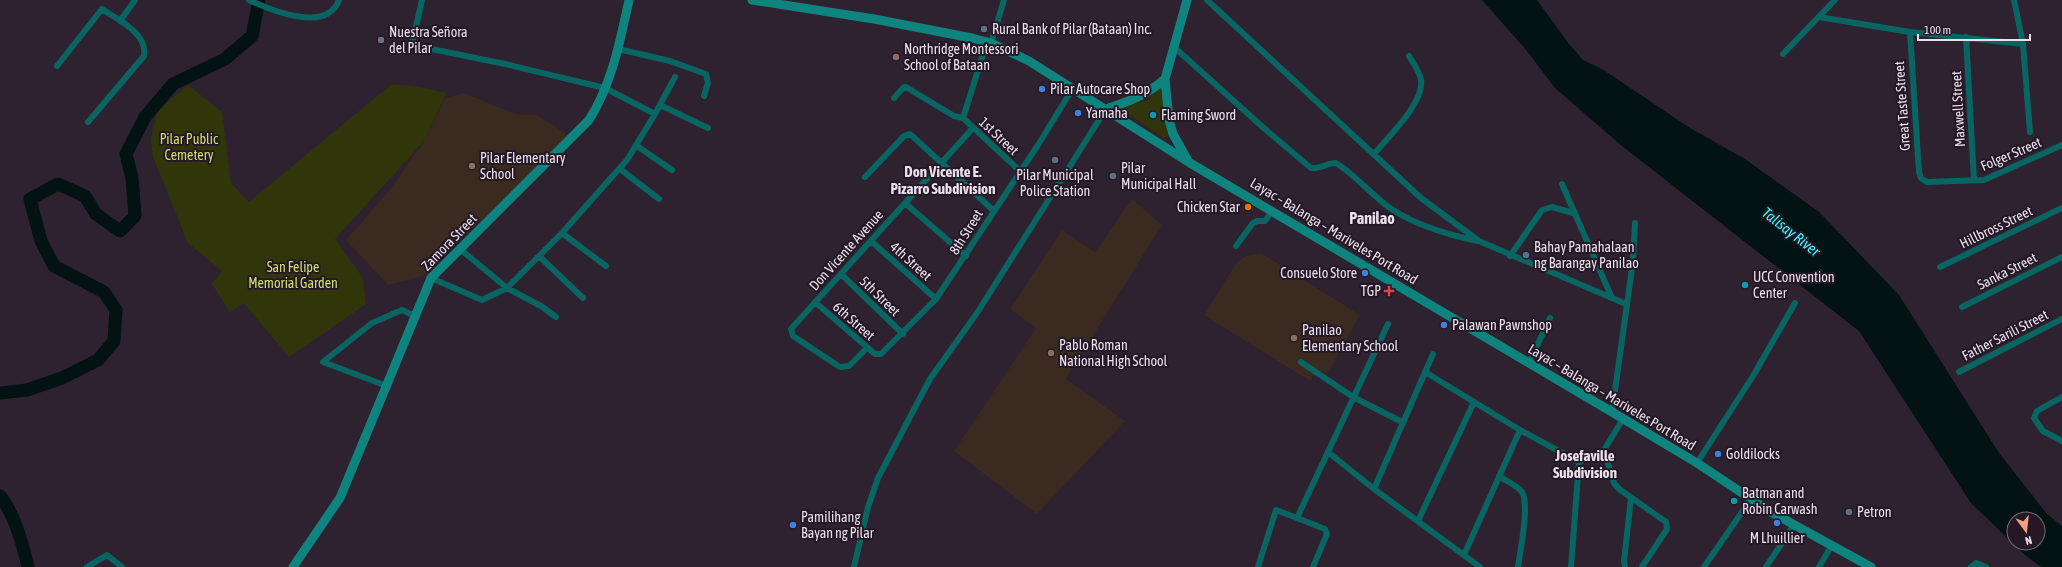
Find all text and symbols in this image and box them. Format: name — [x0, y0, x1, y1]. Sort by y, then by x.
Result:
scale bar — [1918, 16, 2030, 42]
place label: Rural Bank of Pilar (Bataan) Inc. — [992, 21, 1152, 37]
text: 100 m — [1924, 23, 1951, 37]
place label: Nuestra Señora del Pilar — [389, 24, 468, 56]
marker: Rural Bank of Pilar (Bataan) Inc. — [979, 24, 989, 34]
marker: Nuestra Señora del Pilar — [376, 35, 386, 45]
place label: Northridge Montessori School of Bataan — [904, 41, 1018, 73]
marker: Northridge Montessori School of Bataan — [891, 52, 901, 62]
street label: Great Taste Street — [1891, 61, 1913, 151]
street label: Maxwell Street — [1948, 71, 1968, 147]
place label: Pilar Autocare Shop — [1050, 81, 1151, 97]
marker: Pilar Autocare Shop — [1037, 84, 1047, 94]
place label: Yamaha — [1086, 105, 1128, 121]
place label: Flaming Sword — [1161, 107, 1236, 123]
marker: Yamaha — [1073, 108, 1083, 118]
marker: Flaming Sword — [1148, 110, 1158, 120]
street label: 1st Street — [976, 114, 1022, 158]
park label: Pilar Public Cemetery — [160, 131, 219, 163]
street label: Folger Street — [1978, 134, 2044, 174]
place label: Pilar Elementary School — [480, 150, 566, 182]
marker: Pilar Municipal Police Station — [1050, 155, 1060, 165]
place label: Pilar Municipal Hall — [1121, 160, 1197, 192]
marker: Pilar Elementary School — [467, 161, 477, 171]
district label: Don Vicente E. Pizarro Subdivision — [891, 163, 995, 197]
place label: Pilar Municipal Police Station — [1016, 167, 1094, 199]
marker: Pilar Municipal Hall — [1108, 171, 1118, 181]
street label: Layac – Balanga – Mariveles Port Road — [1247, 175, 1421, 287]
place label: Chicken Star — [1177, 199, 1241, 215]
marker: Chicken Star — [1243, 202, 1253, 212]
street label: Hillbross Street — [1957, 203, 2035, 251]
water label: Talisay River — [1759, 204, 1824, 260]
street label: Don Vicente Avenue — [806, 207, 886, 293]
street label: 8th Street — [946, 207, 986, 257]
district label: Panilao — [1349, 209, 1395, 227]
street label: Zamora Street — [418, 210, 480, 274]
street label: 4th Street — [887, 238, 935, 284]
place label: Bahay Pamahalaan ng Barangay Panilao — [1534, 239, 1639, 271]
street label: Sanka Street — [1975, 249, 2039, 293]
marker: Bahay Pamahalaan ng Barangay Panilao — [1521, 250, 1531, 260]
park label: San Felipe Memorial Garden — [248, 259, 338, 291]
place label: Consuelo Store — [1280, 265, 1357, 281]
marker: Consuelo Store — [1360, 268, 1370, 278]
place label: UCC Convention Center — [1753, 269, 1835, 301]
street label: 5th Street — [856, 273, 904, 319]
marker: UCC Convention Center — [1740, 280, 1750, 290]
place label: TGP — [1361, 283, 1381, 299]
marker: TGP — [1384, 286, 1394, 296]
street label: 6th Street — [830, 299, 878, 343]
street label: Father Sarili Street — [1959, 306, 2051, 364]
place label: Palawan Pawnshop — [1452, 317, 1552, 333]
marker: Palawan Pawnshop — [1439, 320, 1449, 330]
place label: Panilao Elementary School — [1302, 322, 1398, 354]
marker: Panilao Elementary School — [1289, 333, 1299, 343]
place label: Pablo Roman National High School — [1059, 337, 1168, 369]
street label: Layac – Balanga – Mariveles Port Road — [1525, 341, 1699, 453]
marker: Pablo Roman National High School — [1046, 348, 1056, 358]
place label: Goldilocks — [1726, 446, 1780, 462]
district label: Josefaville Subdivision — [1553, 447, 1617, 481]
marker: Goldilocks — [1713, 449, 1723, 459]
place label: Batman and Robin Carwash — [1742, 485, 1818, 517]
marker: Batman and Robin Carwash — [1729, 496, 1739, 506]
place label: Petron — [1857, 504, 1892, 520]
marker: Petron — [1844, 507, 1854, 517]
place label: Pamilihang Bayan ng Pilar — [801, 509, 875, 541]
north arrow — [2006, 511, 2046, 551]
marker: M Lhuillier — [1772, 518, 1782, 528]
marker: Pamilihang Bayan ng Pilar — [788, 520, 798, 530]
place label: M Lhuillier — [1750, 530, 1805, 546]
text: N — [2024, 534, 2033, 547]

